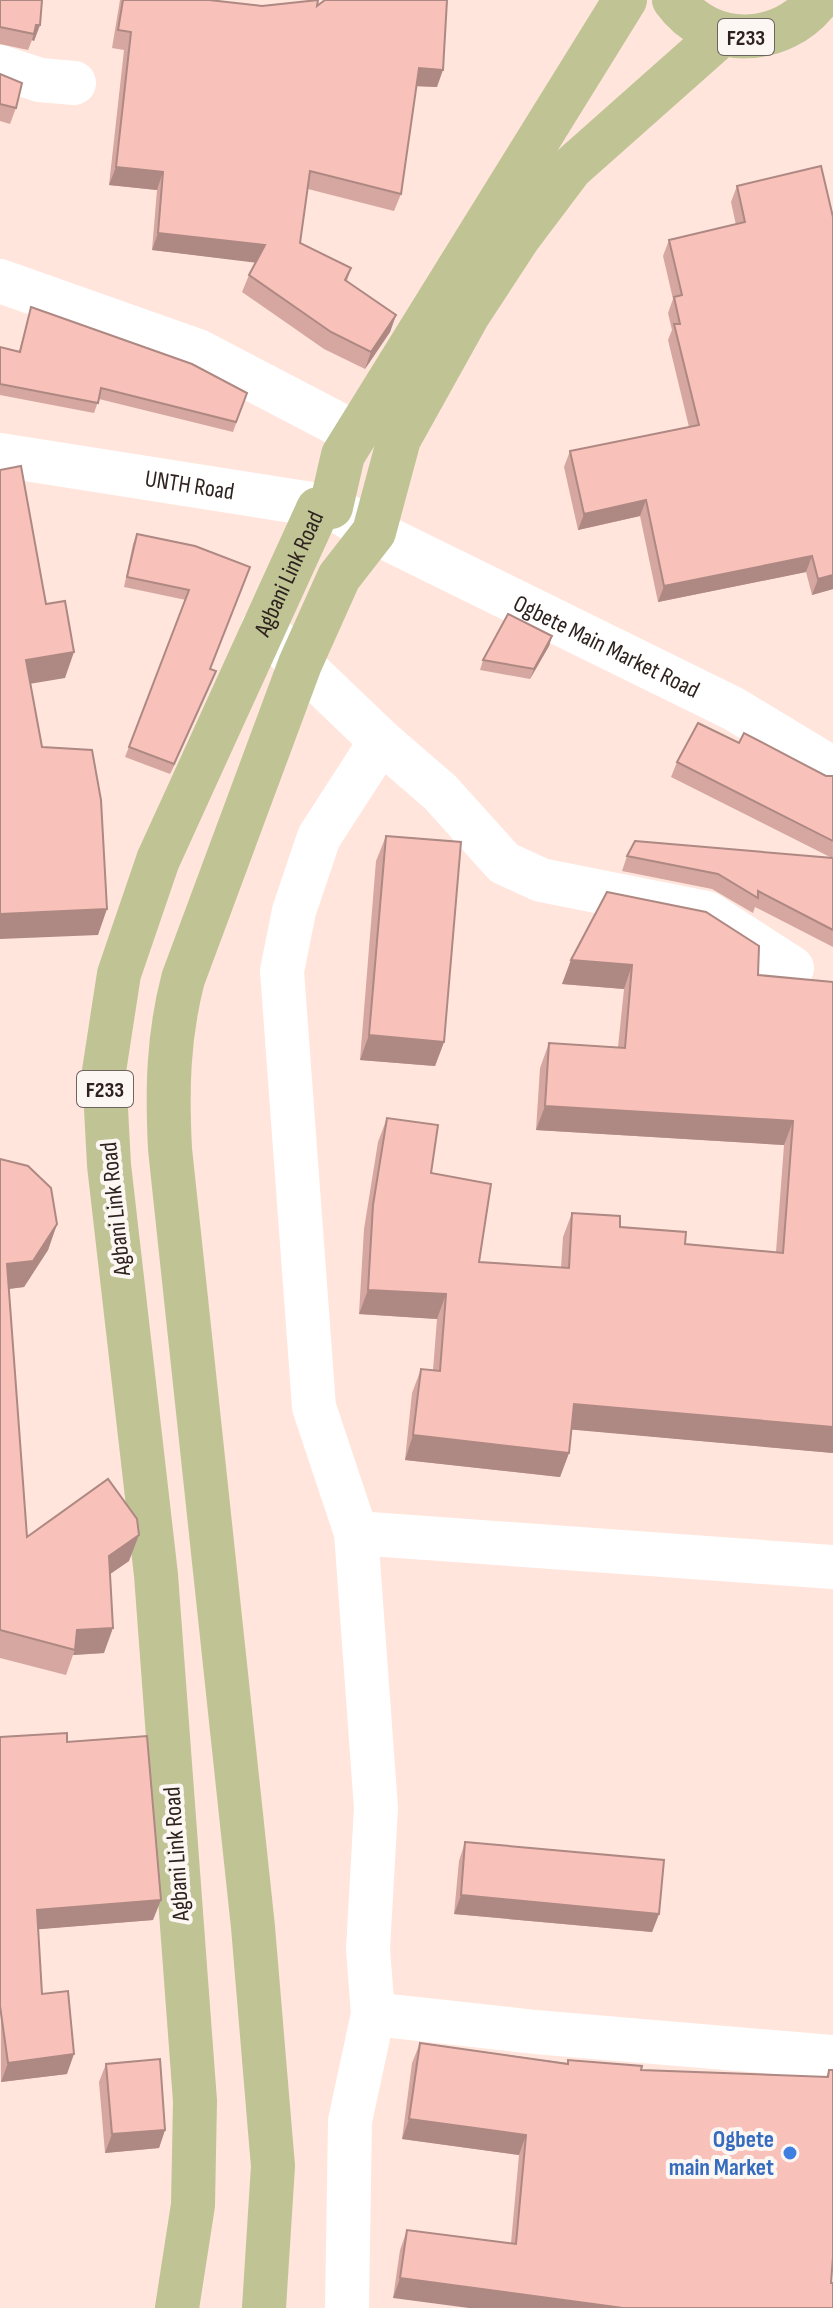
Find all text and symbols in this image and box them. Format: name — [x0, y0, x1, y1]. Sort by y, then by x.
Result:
road number: F233 — [718, 19, 774, 55]
street label: UNTH Road — [143, 464, 236, 507]
street label: Agbani Link Road — [248, 506, 330, 642]
street label: Ogbete Main Market Road — [509, 589, 704, 705]
road number: F233 — [77, 1071, 133, 1107]
street label: Agbani Link Road — [94, 1141, 137, 1278]
street label: Agbani Link Road — [157, 1786, 196, 1923]
place label: Ogbete main Market — [669, 2125, 774, 2182]
marker: Ogbete main Market — [781, 2144, 799, 2162]

